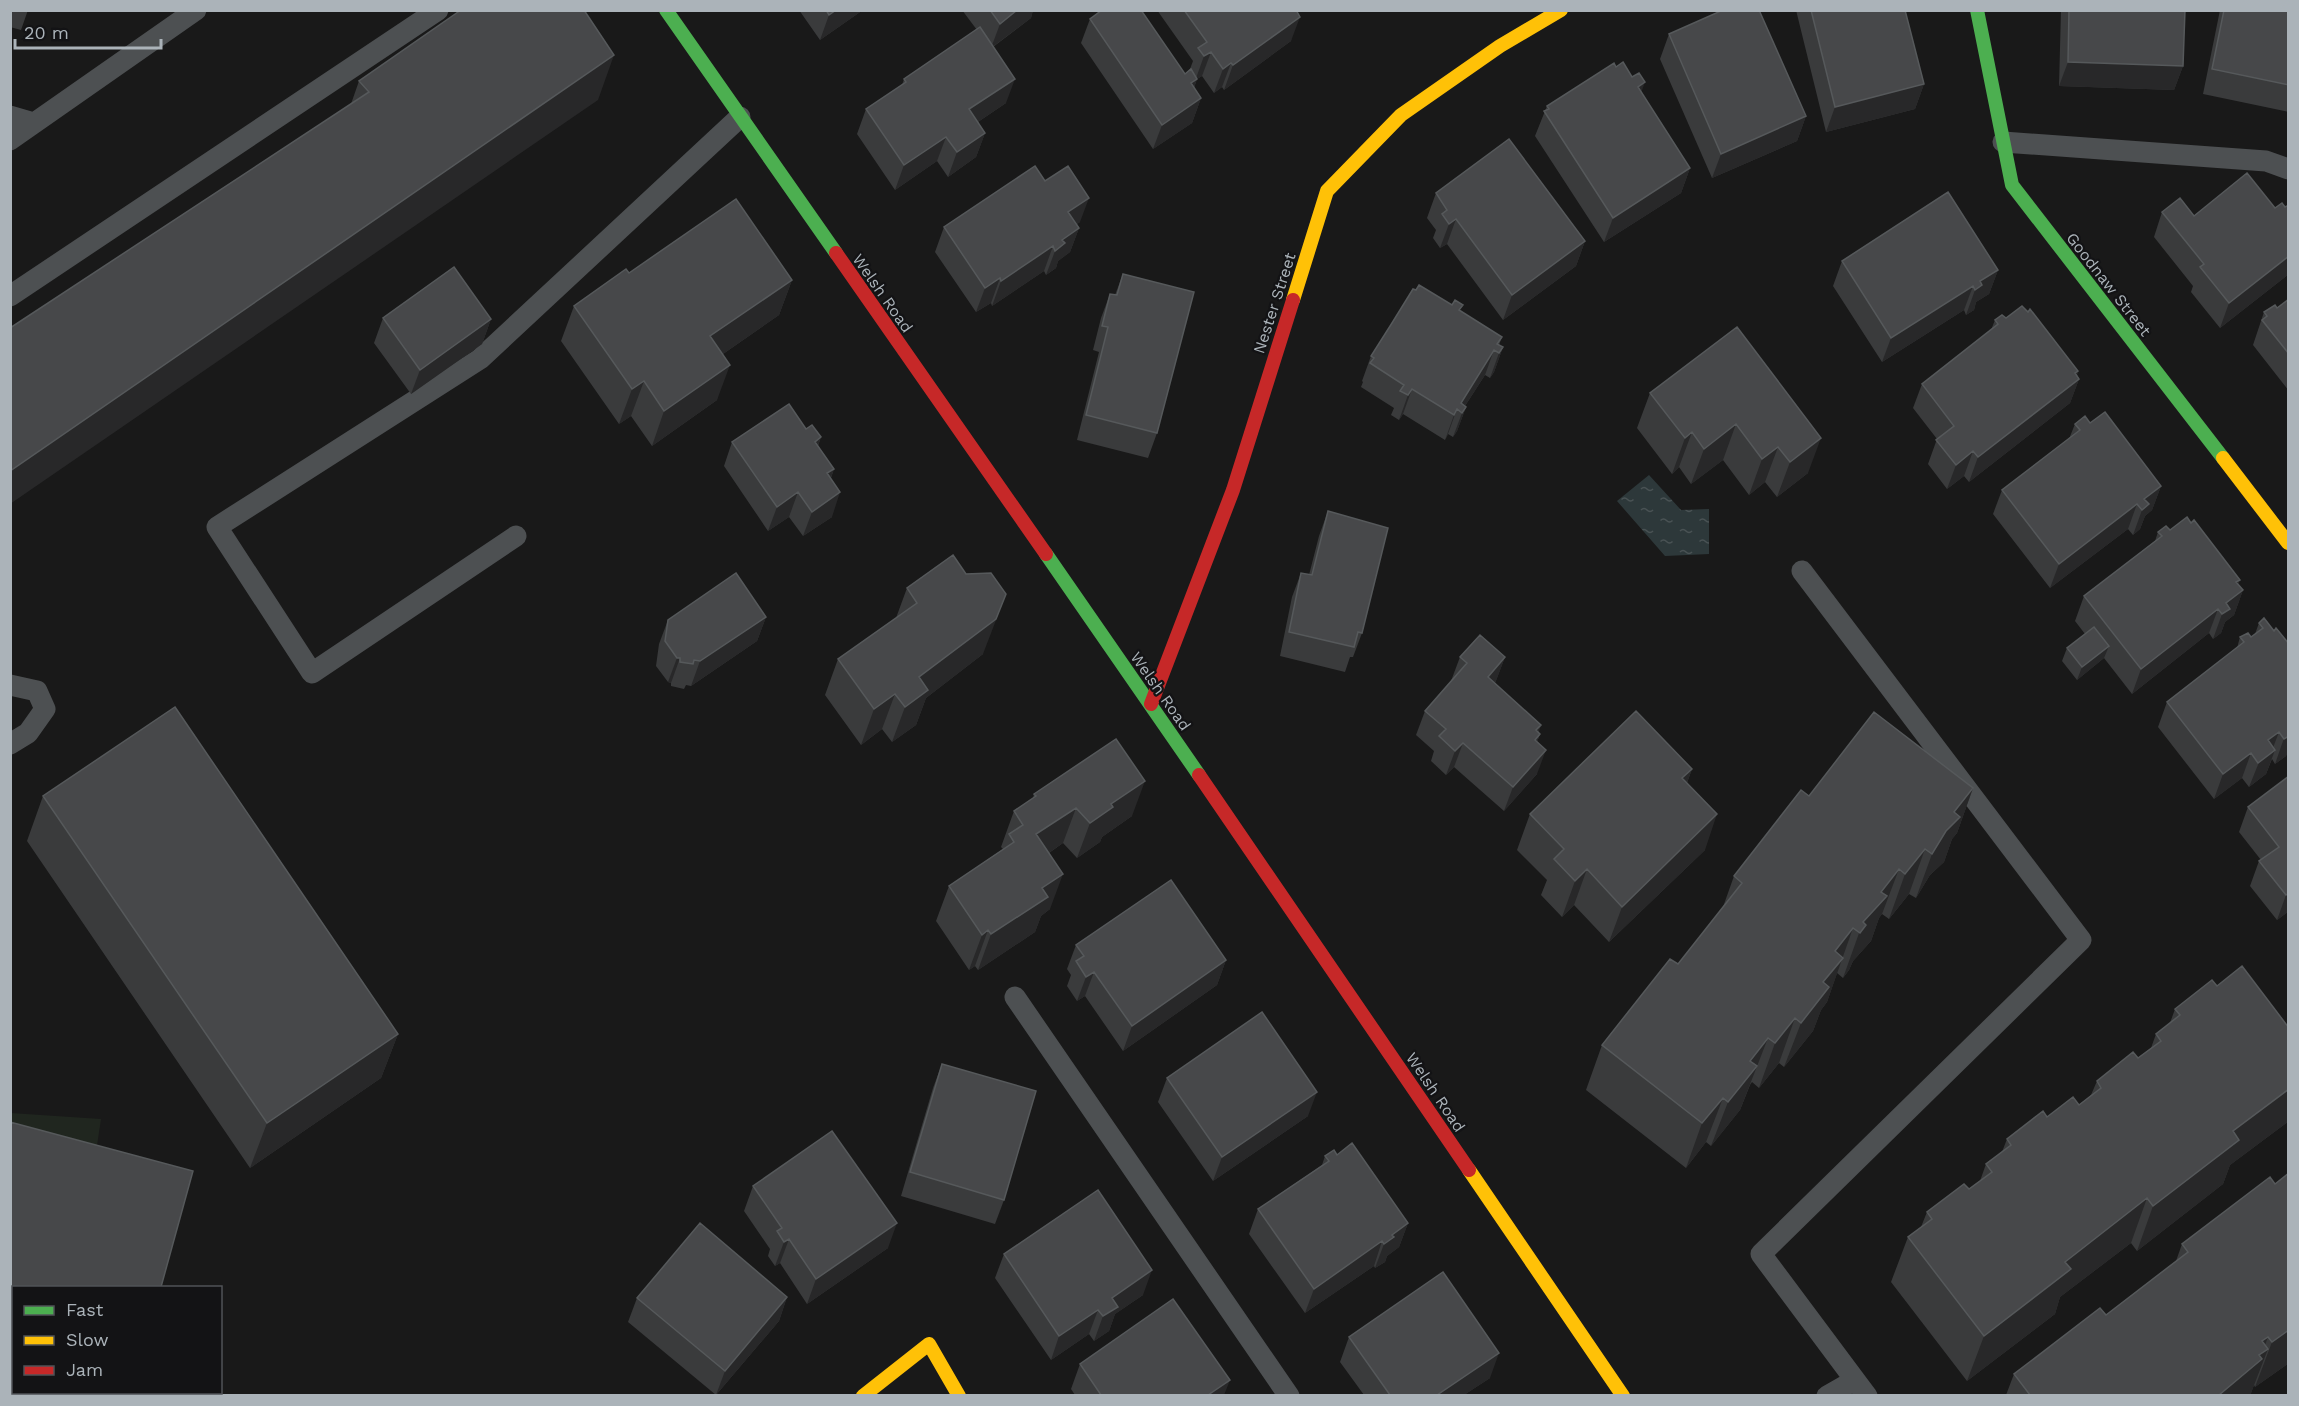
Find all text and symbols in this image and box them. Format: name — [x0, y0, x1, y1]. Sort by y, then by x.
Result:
scale bar — [15, 12, 160, 50]
text: 20 m — [24, 22, 69, 43]
street label: Goodnaw Street — [2062, 229, 2155, 340]
street label: Welsh Road — [848, 250, 917, 336]
street label: Nester Street — [1249, 250, 1300, 356]
street label: Welsh Road — [1126, 648, 1195, 734]
street label: Welsh Road — [1402, 1049, 1469, 1136]
legend — [12, 1286, 222, 1394]
text: Fast — [66, 1299, 104, 1320]
text: Slow — [66, 1329, 109, 1350]
text: Jam — [66, 1359, 103, 1380]

